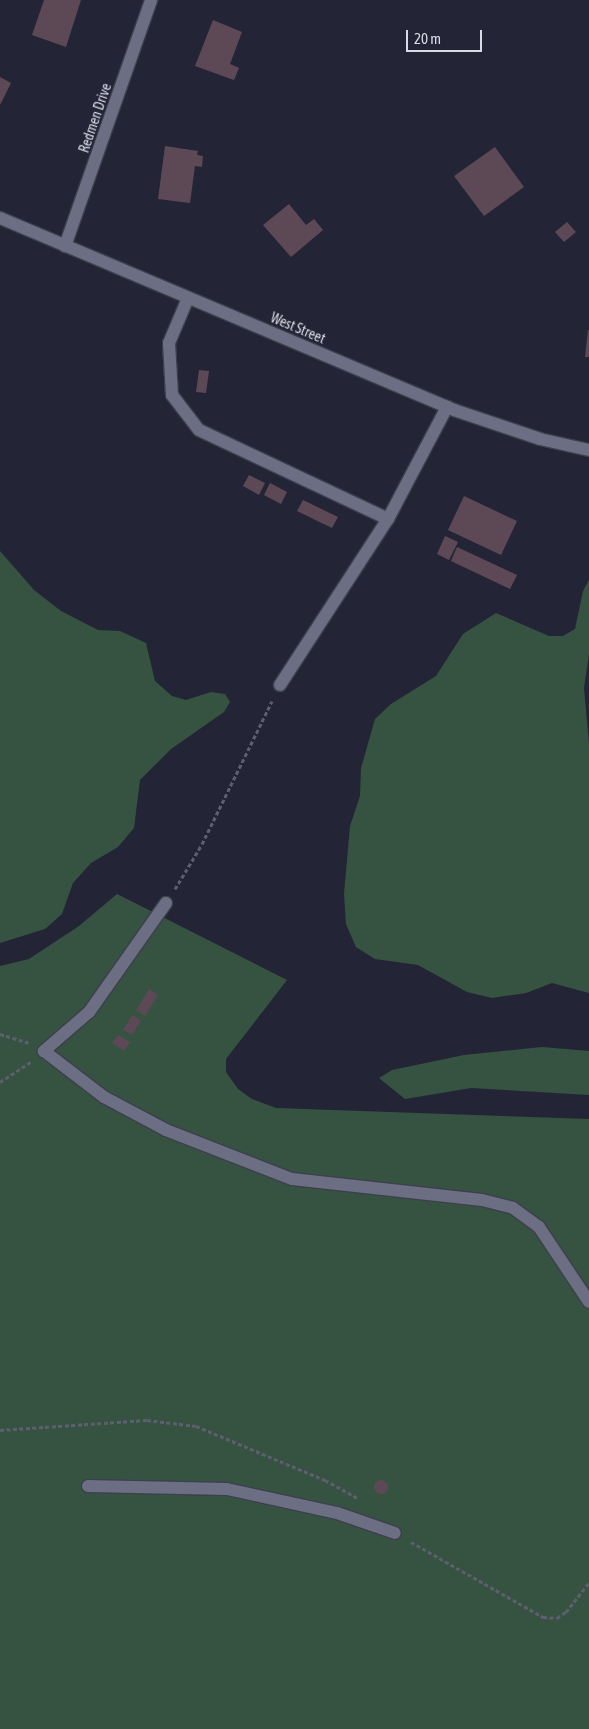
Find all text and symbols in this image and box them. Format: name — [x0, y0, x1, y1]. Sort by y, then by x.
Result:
scale bar — [409, 20, 485, 52]
text: 20 m — [414, 30, 441, 47]
street label: Redmen Drive — [75, 81, 115, 155]
street label: West Street — [268, 309, 328, 347]

